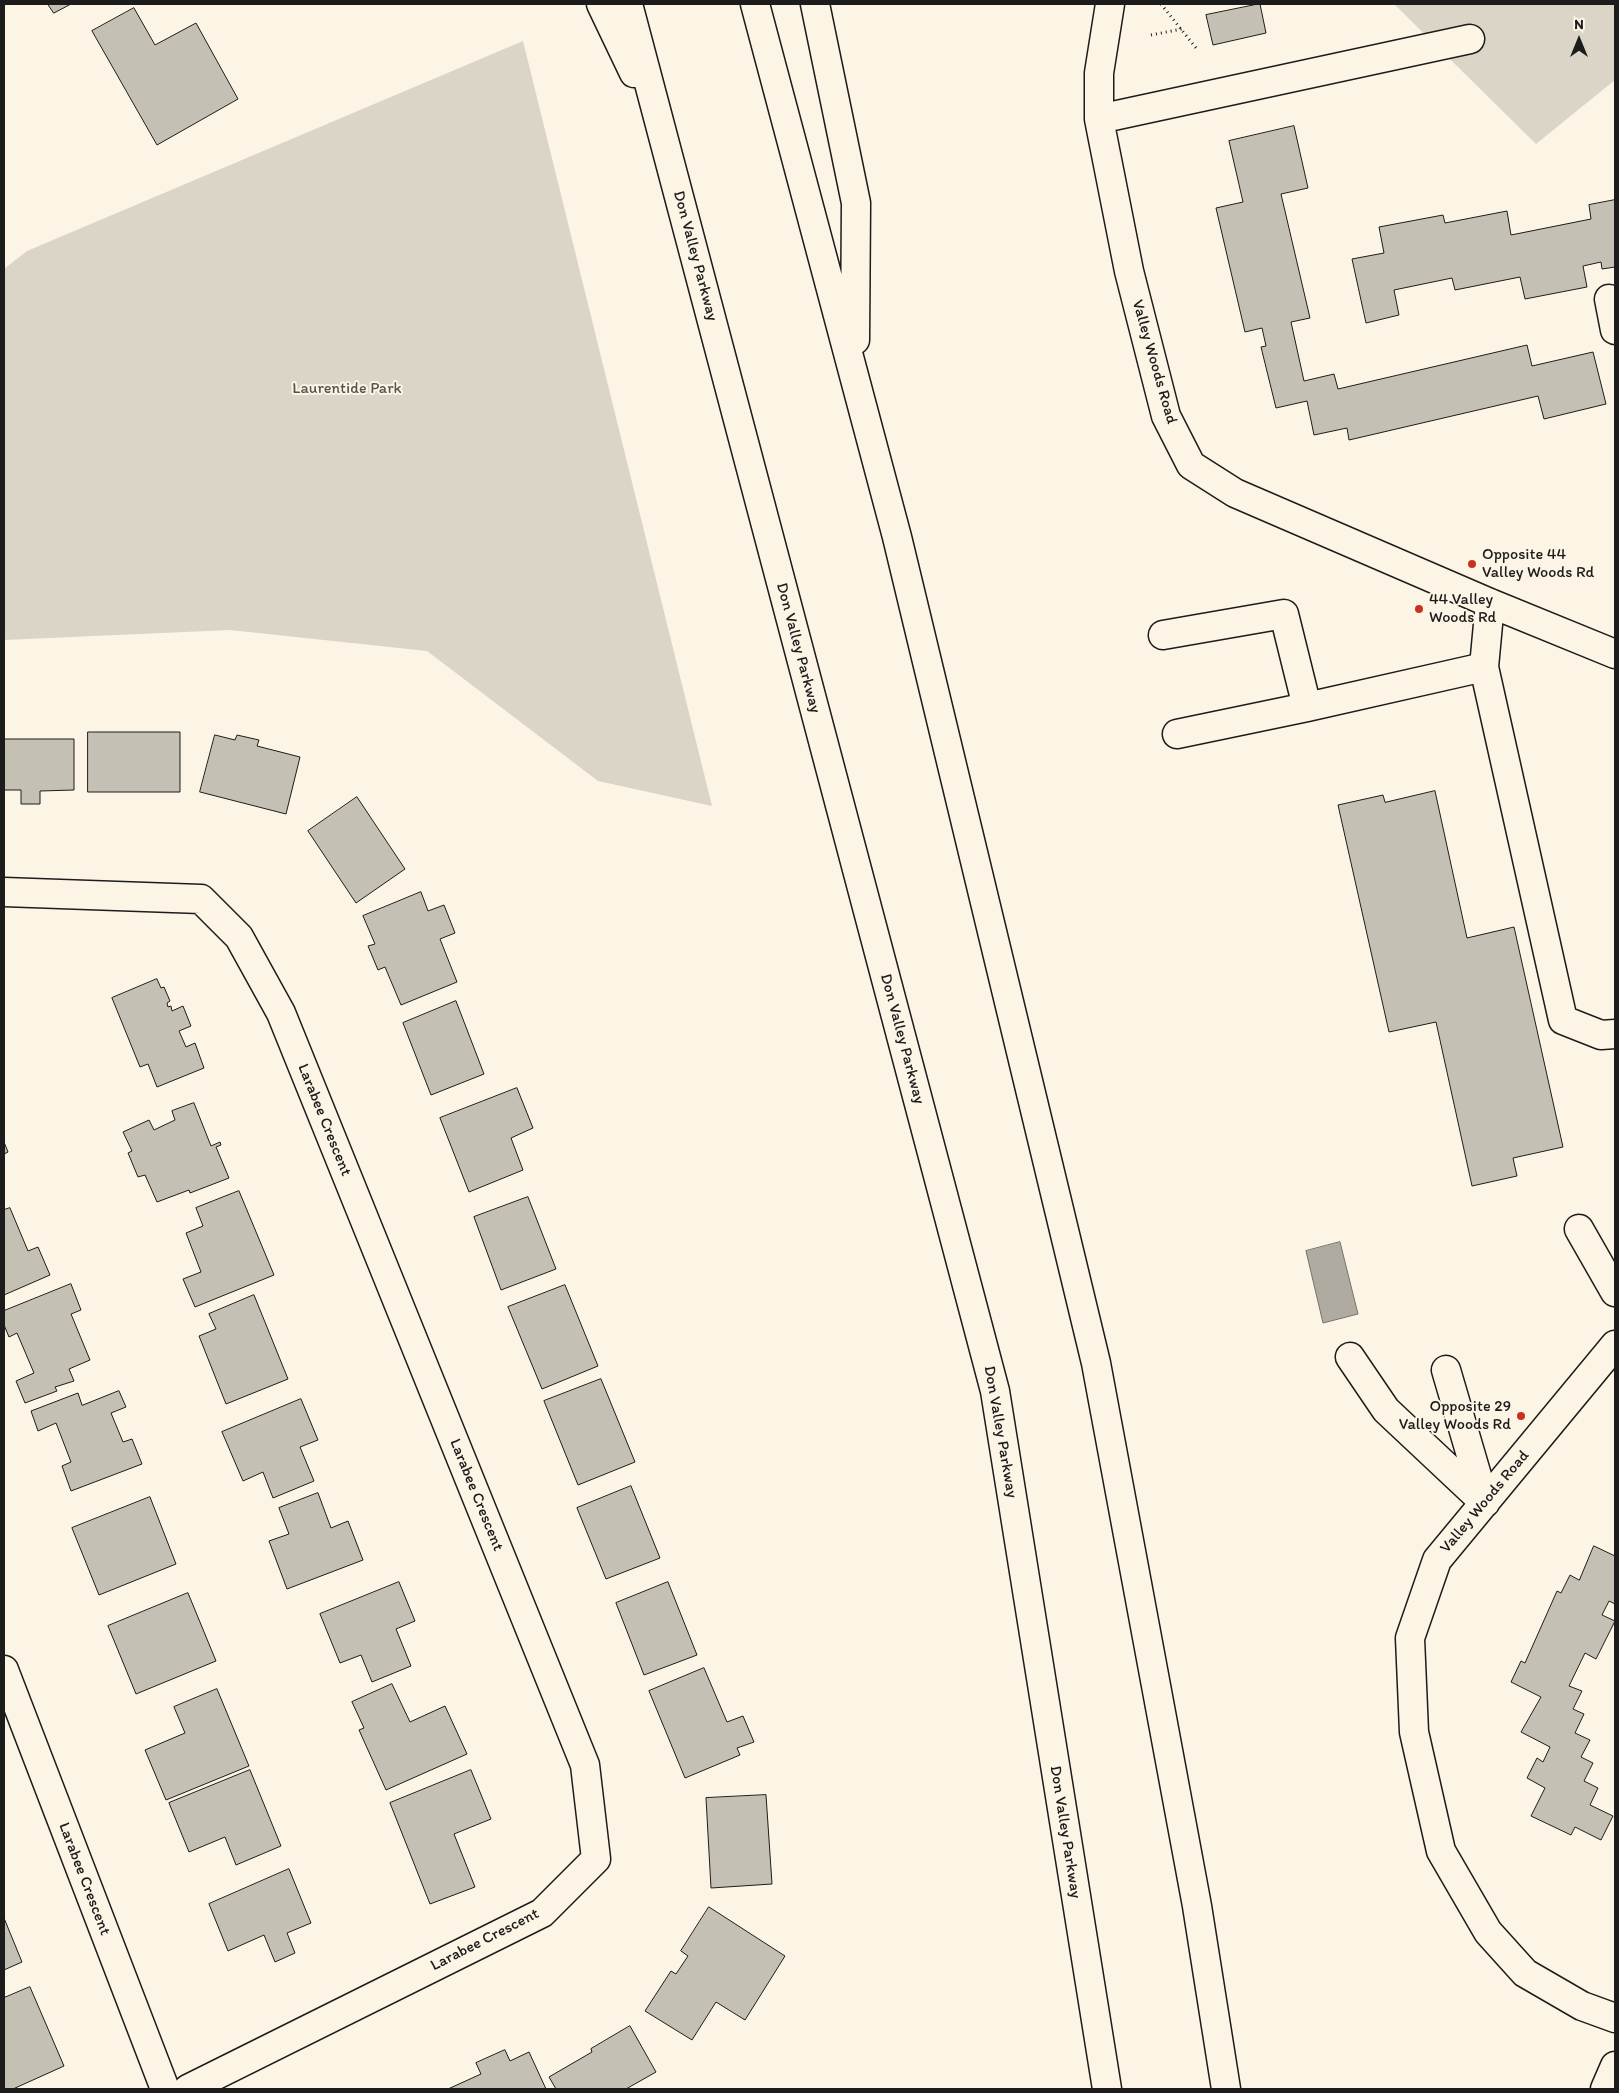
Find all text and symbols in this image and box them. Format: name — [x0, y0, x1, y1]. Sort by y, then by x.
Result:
north arrow — [1554, 15, 1604, 65]
text: N — [1574, 16, 1584, 33]
street label: Don Valley Parkway — [668, 189, 722, 323]
street label: Valley Woods Road — [1127, 298, 1181, 426]
park label: Laurentide Park — [292, 379, 402, 399]
place label: Opposite 44 Valley Woods Rd — [1482, 545, 1594, 583]
marker: Opposite 44 Valley Woods Rd — [1466, 558, 1478, 570]
street label: Don Valley Parkway — [771, 581, 825, 715]
place label: 44 Valley Woods Rd — [1429, 590, 1496, 628]
marker: 44 Valley Woods Rd — [1413, 603, 1425, 615]
street label: Don Valley Parkway — [875, 972, 929, 1106]
street label: Larabee Crescent — [293, 1061, 355, 1179]
street label: Don Valley Parkway — [979, 1364, 1021, 1500]
place label: Opposite 29 Valley Woods Rd — [1399, 1397, 1511, 1435]
marker: Opposite 29 Valley Woods Rd — [1515, 1410, 1527, 1422]
street label: Larabee Crescent — [445, 1436, 507, 1554]
street label: Valley Woods Road — [1436, 1447, 1534, 1557]
street label: Don Valley Parkway — [1045, 1764, 1085, 1900]
street label: Larabee Crescent — [54, 1820, 114, 1938]
street label: Larabee Crescent — [428, 1904, 542, 1976]

